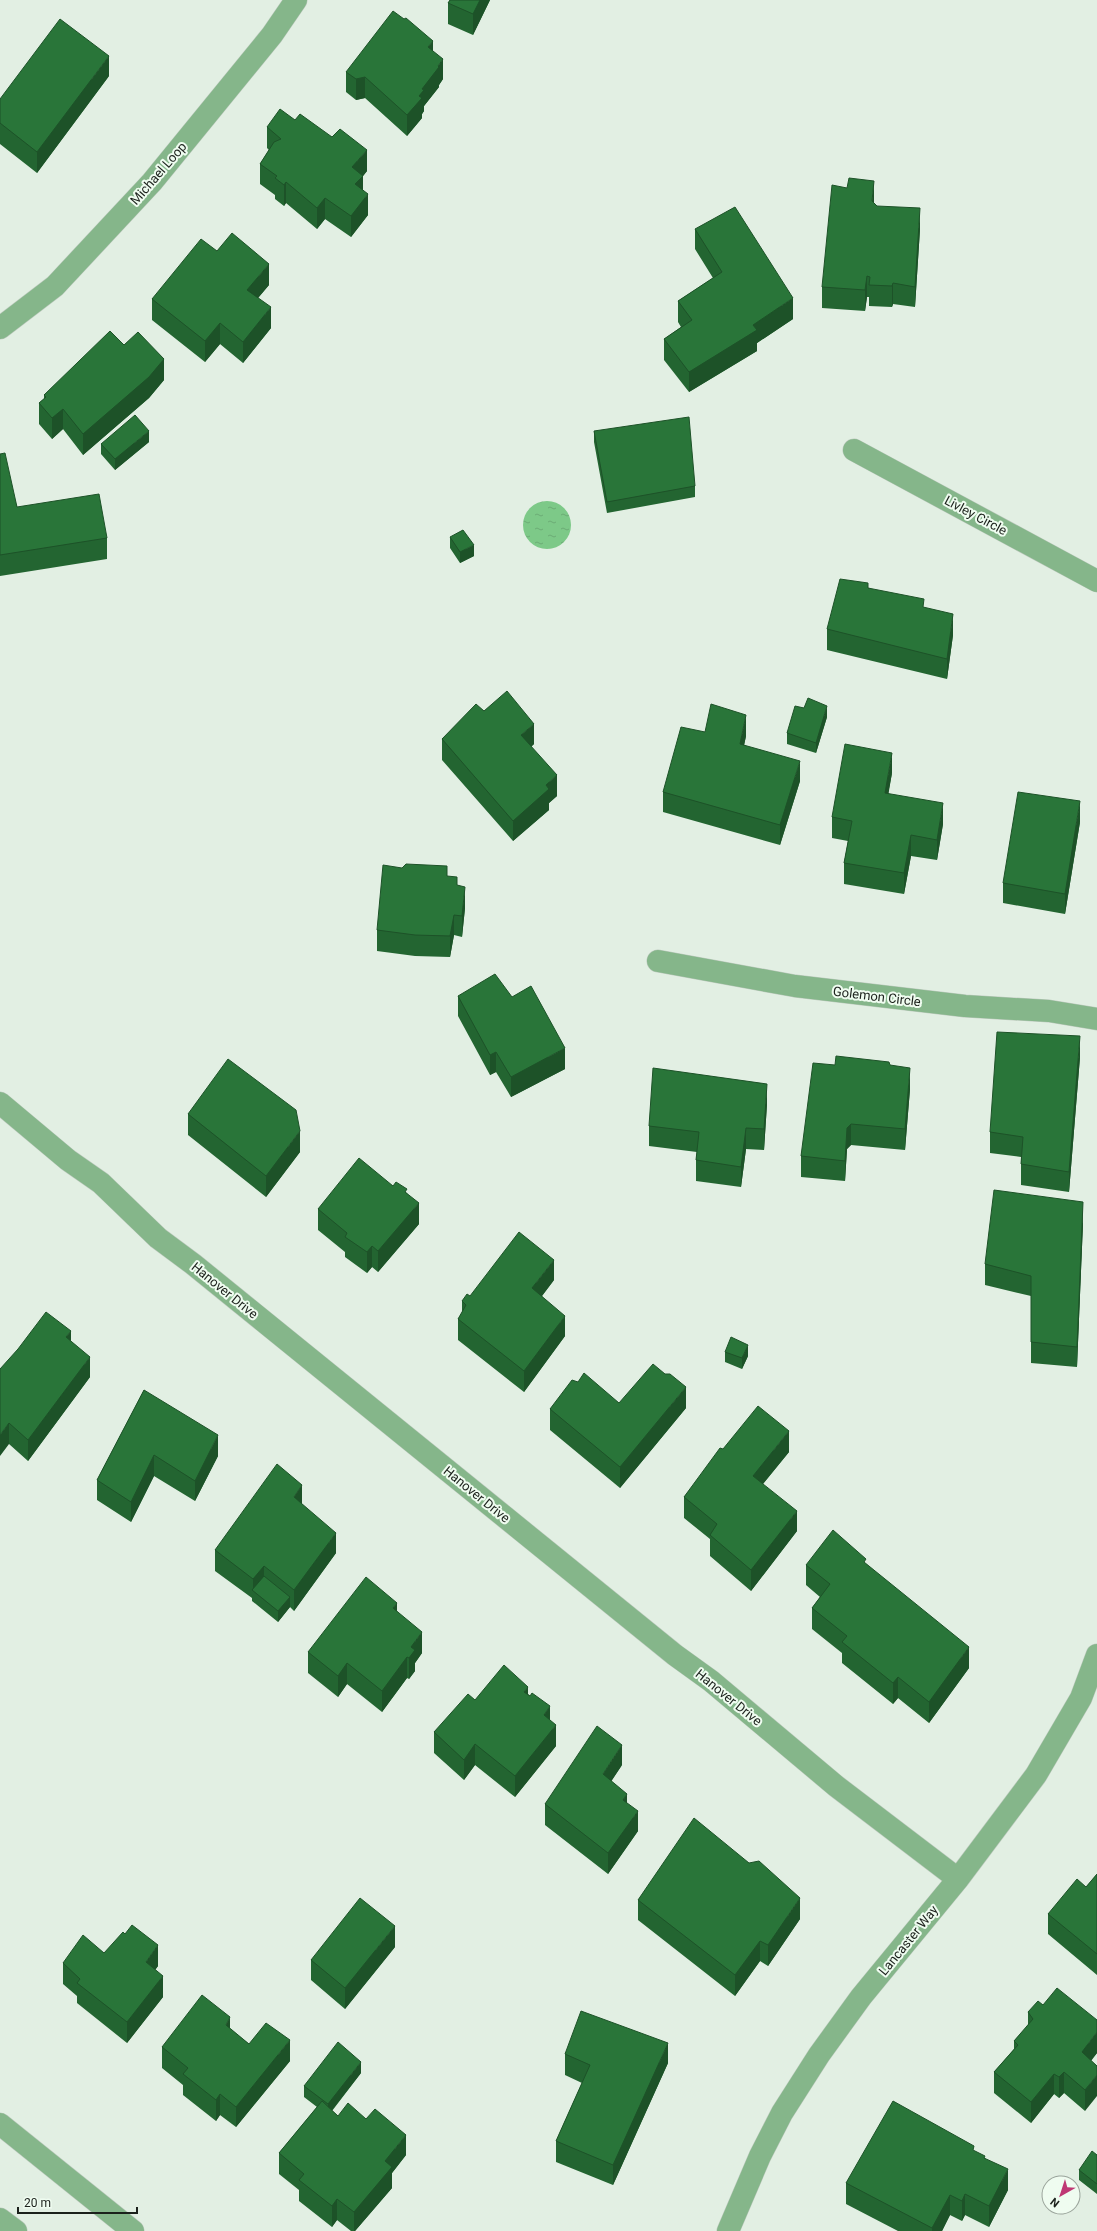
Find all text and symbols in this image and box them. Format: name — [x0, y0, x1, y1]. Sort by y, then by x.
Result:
street label: Michael Loop — [127, 139, 190, 208]
street label: Livley Circle — [942, 493, 1010, 538]
street label: Golemon Circle — [832, 984, 922, 1009]
street label: Hanover Drive — [189, 1259, 261, 1322]
street label: Hanover Drive — [441, 1463, 513, 1526]
street label: Hanover Drive — [693, 1666, 765, 1729]
street label: Lancaster Way — [876, 1903, 941, 1978]
north arrow — [1041, 2175, 1081, 2215]
scale bar — [18, 2189, 137, 2215]
text: N — [1048, 2195, 1062, 2210]
text: 20 m — [24, 2196, 51, 2210]

